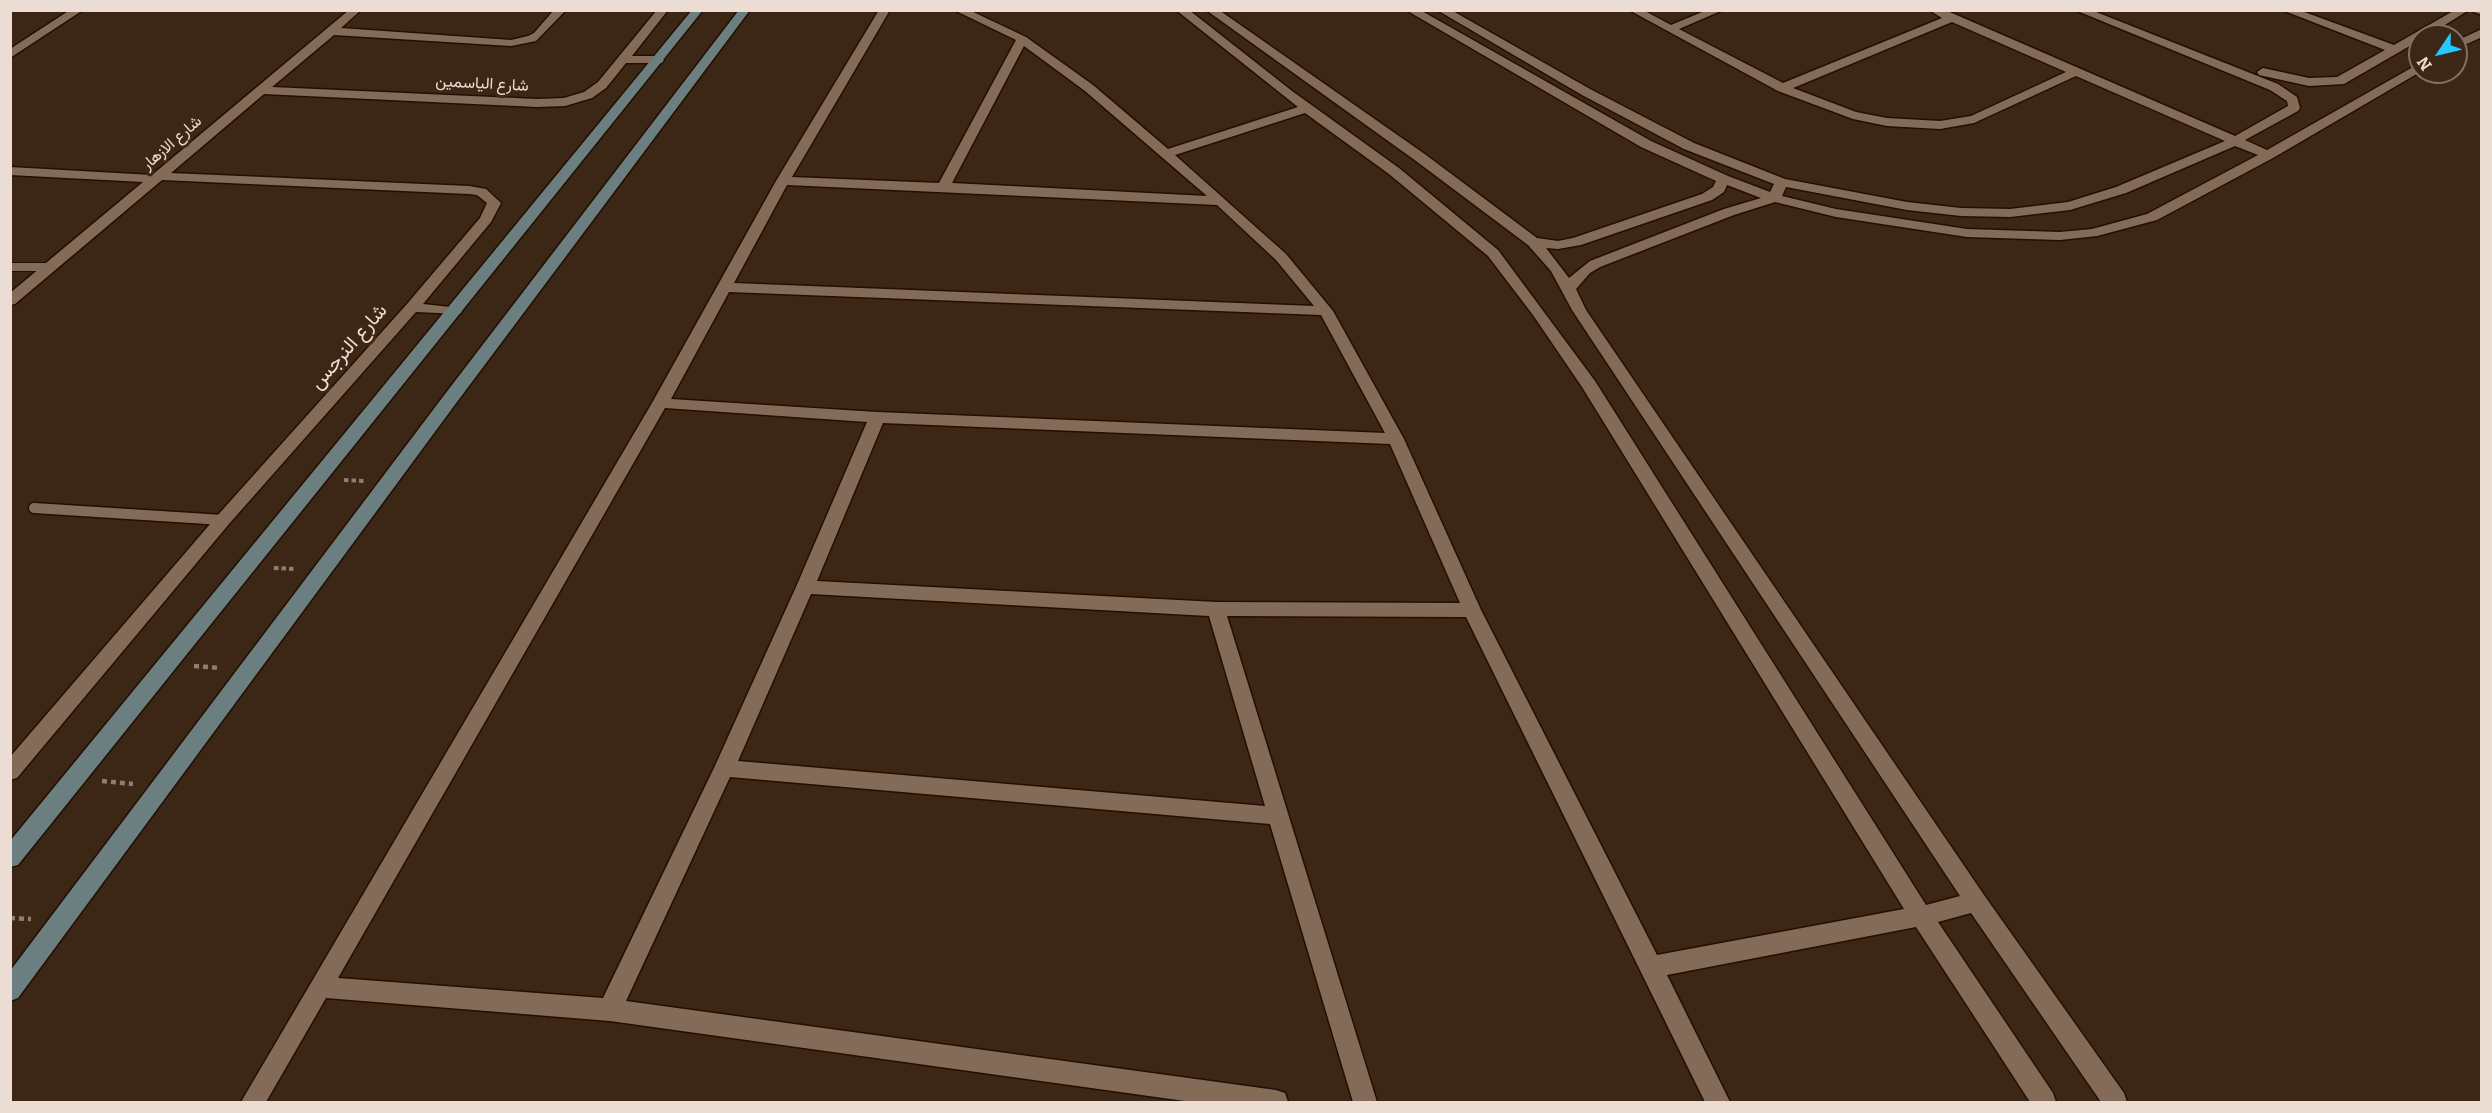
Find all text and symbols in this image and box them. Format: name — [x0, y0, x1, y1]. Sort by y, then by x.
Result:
north arrow — [2408, 24, 2468, 84]
text: N — [2413, 53, 2436, 74]
street label: شارع الياسمين — [435, 72, 529, 96]
street label: شارع الازهار — [138, 112, 206, 174]
street label: شارع النرجس — [305, 299, 393, 395]

